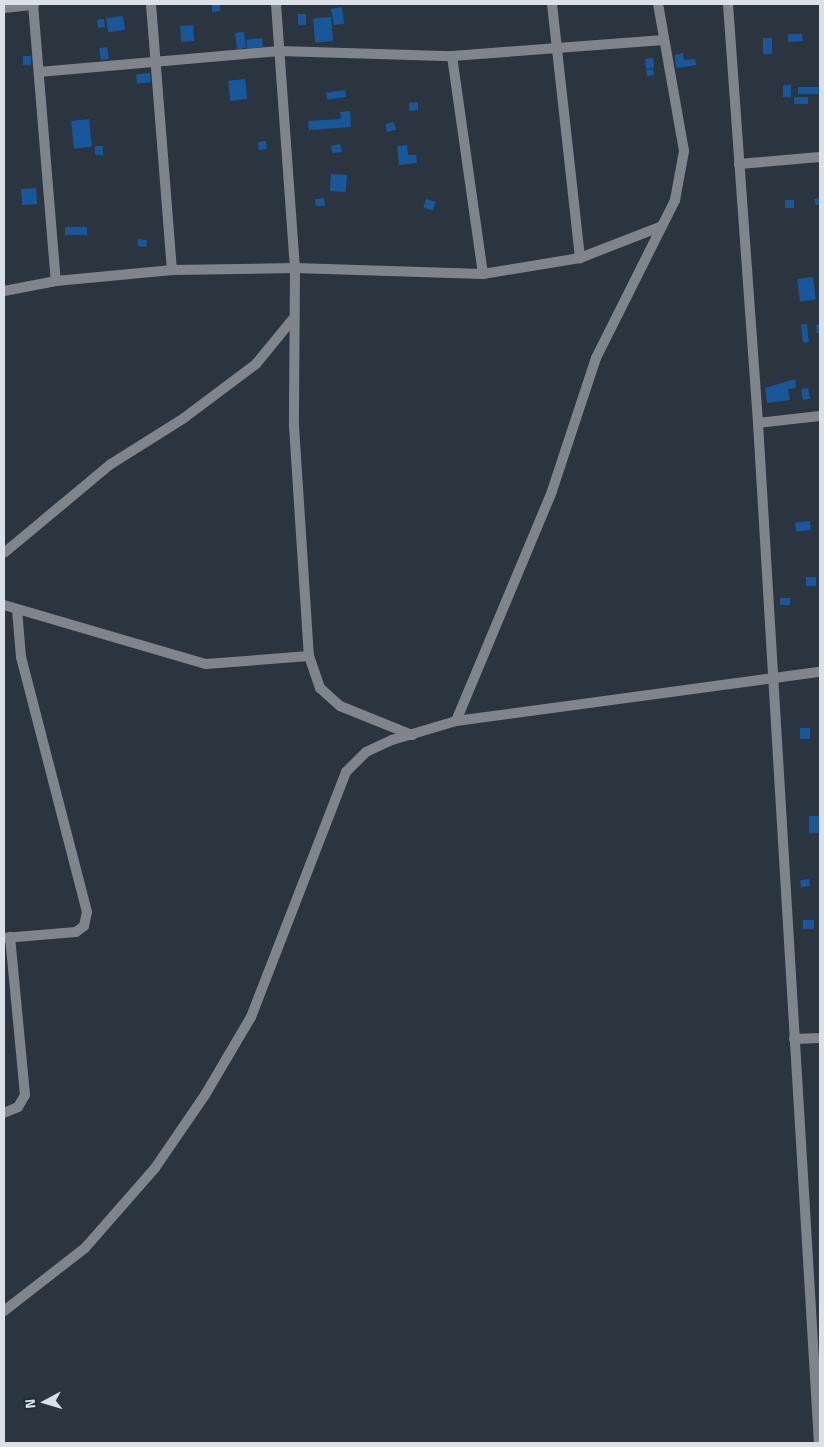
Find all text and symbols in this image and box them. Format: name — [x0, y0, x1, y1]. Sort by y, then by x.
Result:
north arrow — [20, 1377, 70, 1427]
text: N — [19, 1398, 41, 1410]

